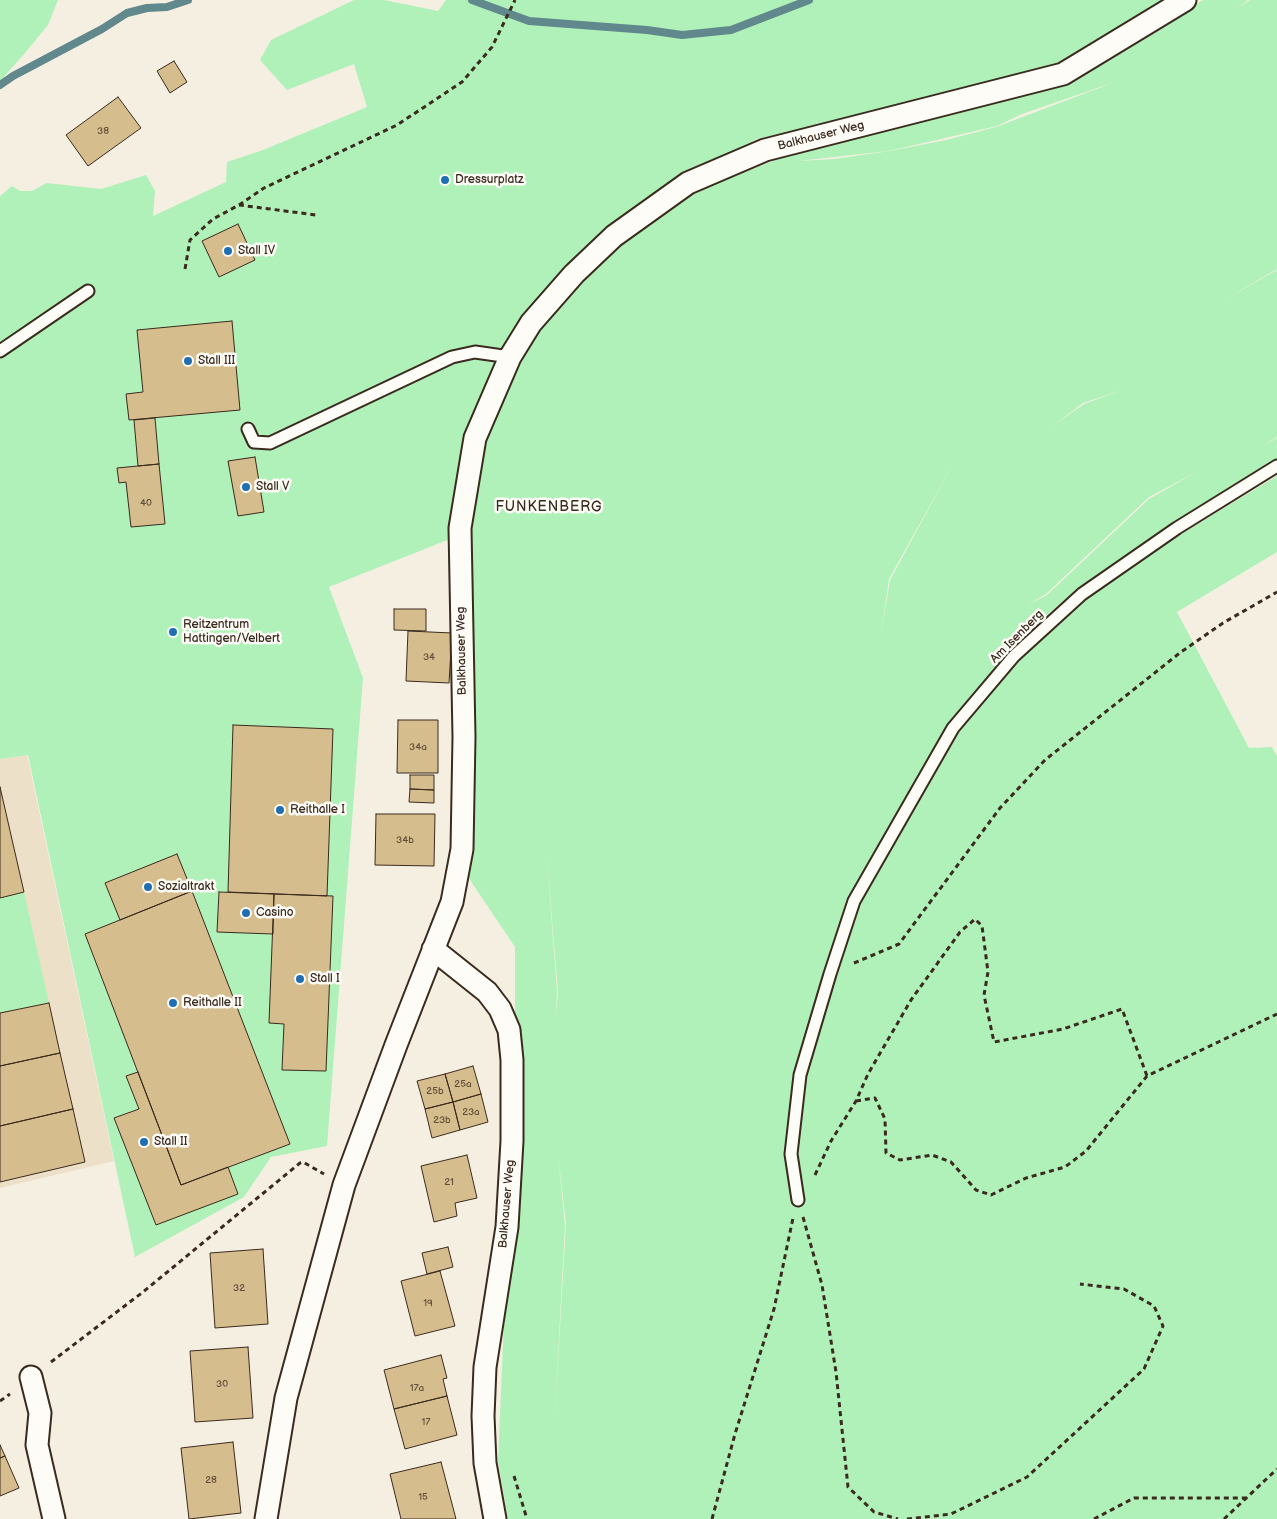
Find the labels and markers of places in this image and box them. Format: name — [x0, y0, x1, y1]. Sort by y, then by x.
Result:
place label: Dressurplatz — [455, 173, 524, 187]
marker: Dressurplatz — [439, 174, 451, 186]
place label: Stall IV — [238, 244, 275, 258]
marker: Stall IV — [222, 245, 234, 257]
place label: Stall III — [198, 354, 235, 368]
marker: Stall III — [182, 355, 194, 367]
place label: Stall V — [256, 480, 289, 494]
marker: Stall V — [240, 481, 252, 493]
place label: Reitzentrum Hattingen/Velbert — [183, 618, 280, 646]
marker: Reitzentrum Hattingen/Velbert — [167, 626, 179, 638]
place label: Reithalle I — [290, 803, 345, 817]
marker: Reithalle I — [274, 804, 286, 816]
place label: Sozialtrakt — [158, 880, 214, 894]
marker: Sozialtrakt — [142, 881, 154, 893]
place label: Casino — [256, 906, 294, 920]
marker: Casino — [240, 907, 252, 919]
place label: Stall I — [310, 972, 340, 986]
marker: Stall I — [294, 973, 306, 985]
place label: Reithalle II — [183, 996, 242, 1010]
marker: Reithalle II — [167, 997, 179, 1009]
place label: Stall II — [154, 1135, 187, 1149]
marker: Stall II — [138, 1136, 150, 1148]

